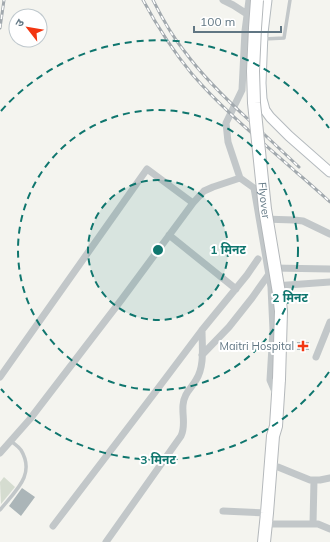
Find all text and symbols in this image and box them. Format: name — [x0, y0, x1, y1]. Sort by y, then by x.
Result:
north arrow — [8, 8, 48, 48]
scale bar — [194, 8, 281, 34]
text: 100 m — [200, 14, 235, 29]
text: उ — [12, 16, 27, 29]
street label: Flyover — [255, 181, 273, 220]
text: 1 मिनट — [210, 242, 246, 257]
centre of rings — [151, 243, 165, 257]
text: 2 मिनट — [272, 290, 308, 305]
place label: Maitri Hospital — [220, 339, 294, 353]
marker: Maitri Hospital — [297, 340, 309, 352]
text: 3 मिनट — [140, 452, 176, 467]

